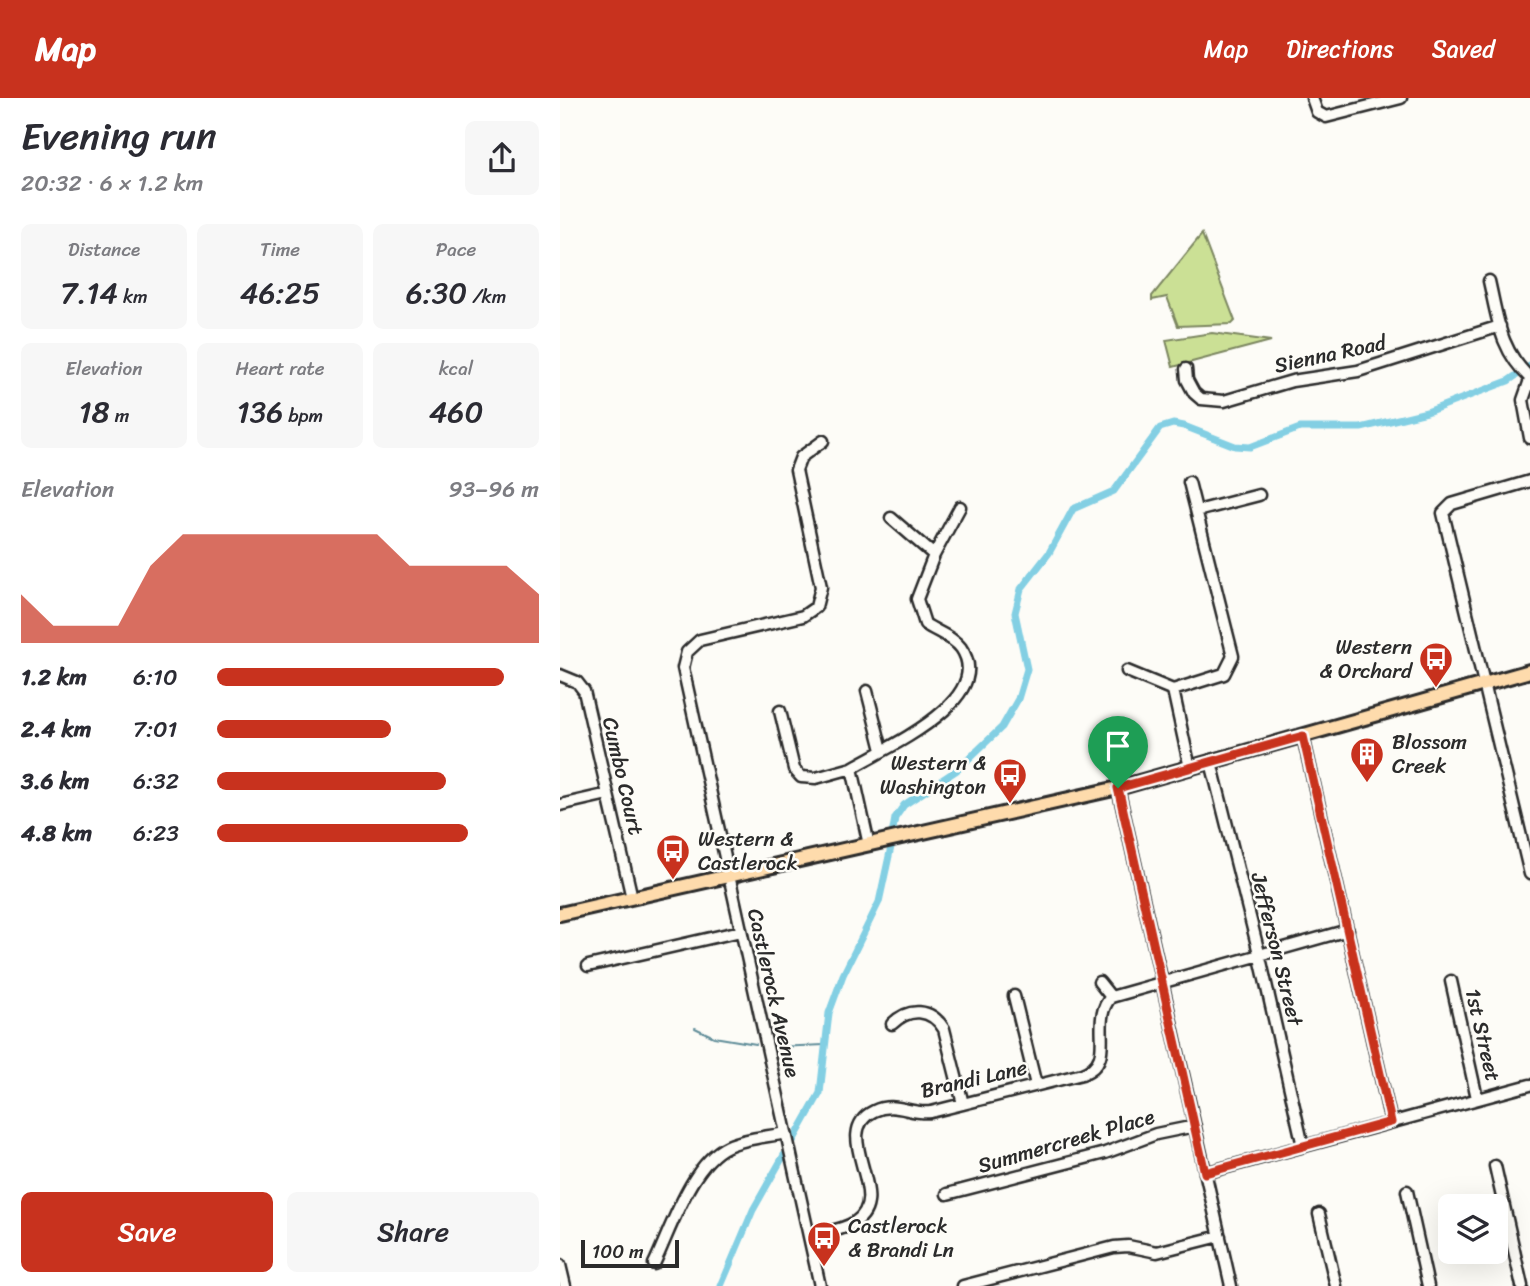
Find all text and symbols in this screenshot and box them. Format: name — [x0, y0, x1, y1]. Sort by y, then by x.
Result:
text: Map — [35, 20, 96, 78]
text: Map — [1204, 28, 1248, 70]
text: Directions — [1286, 28, 1394, 70]
text: Saved — [1432, 28, 1495, 70]
text: Evening run — [21, 103, 217, 170]
button: share — [465, 121, 539, 195]
text: 20:32 · 6 × 1.2 km — [21, 163, 204, 204]
text: Distance — [68, 233, 140, 266]
text: Time — [260, 233, 300, 266]
text: Pace — [436, 233, 476, 266]
text: 7.14 — [60, 266, 118, 320]
text: 46:25 — [240, 266, 320, 320]
text: 6:30 — [406, 266, 467, 320]
text: km — [118, 280, 148, 313]
text: /km — [467, 280, 506, 313]
street label: Sienna Road — [1271, 323, 1391, 384]
text: Elevation — [66, 352, 142, 385]
text: Heart rate — [235, 352, 325, 385]
text: kcal — [439, 352, 473, 385]
text: 18 — [79, 385, 110, 439]
text: 136 — [237, 385, 283, 439]
text: 460 — [429, 385, 483, 439]
text: m — [110, 399, 129, 432]
text: bpm — [283, 399, 323, 432]
text: Elevation — [21, 469, 114, 510]
text: 93–96 m — [448, 469, 539, 510]
place label: Western & Orchard — [1319, 628, 1414, 690]
bus stop icon: Western & Orchard — [1417, 640, 1455, 689]
text: 1.2 km — [21, 657, 87, 698]
text: 6:10 — [133, 657, 177, 698]
text: 2.4 km — [21, 709, 91, 750]
text: 7:01 — [133, 709, 177, 750]
street label: Cumbo Court — [591, 713, 655, 839]
pin — [1088, 716, 1148, 788]
place label: Blossom Creek — [1392, 723, 1467, 785]
icon: arrive — [1099, 727, 1137, 765]
building icon: Blossom Creek — [1348, 735, 1386, 784]
place label: Western & Washington — [880, 744, 986, 806]
bus stop icon: Western & Washington — [991, 756, 1029, 805]
text: 3.6 km — [21, 761, 90, 802]
text: 6:32 — [133, 761, 179, 802]
text: 4.8 km — [21, 813, 92, 854]
text: 6:23 — [133, 813, 179, 854]
place label: Western & Castlerock — [698, 820, 798, 882]
bus stop icon: Western & Castlerock — [654, 832, 692, 881]
street label: Jefferson Street — [1239, 867, 1315, 1031]
street label: Castlerock Avenue — [736, 905, 812, 1081]
street label: 1st Street — [1454, 985, 1512, 1085]
street label: Brandi Lane — [917, 1048, 1031, 1110]
street label: Summercreek Place — [973, 1098, 1159, 1184]
button: Save — [21, 1192, 273, 1272]
button: Share — [287, 1192, 539, 1272]
map controls — [1438, 1194, 1508, 1264]
button: layers — [1438, 1194, 1508, 1264]
place label: Castlerock & Brandi Ln — [848, 1207, 954, 1269]
bus stop icon: Castlerock & Brandi Ln — [805, 1219, 843, 1268]
text: 100 m — [592, 1235, 644, 1268]
scale bar — [581, 1237, 679, 1269]

